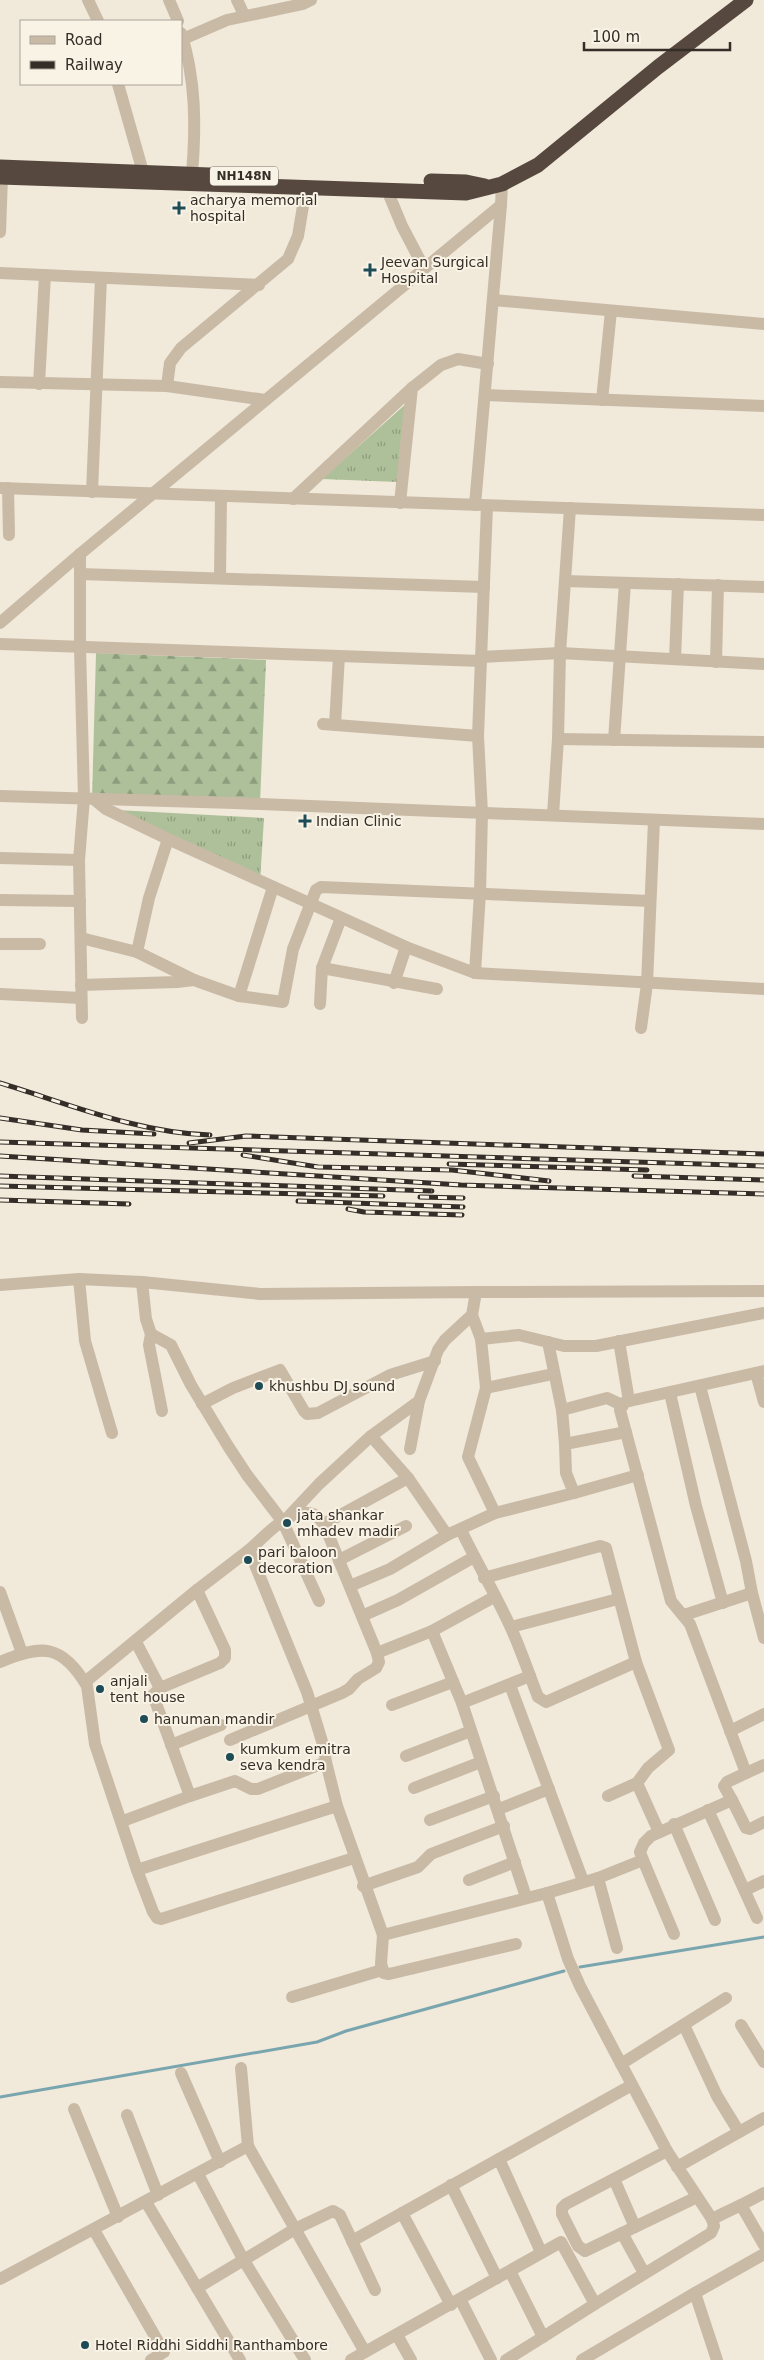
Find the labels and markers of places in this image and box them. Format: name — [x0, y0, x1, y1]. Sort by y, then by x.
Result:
place label: acharya memorial hospital — [190, 192, 317, 224]
marker: acharya memorial hospital — [172, 201, 186, 215]
place label: Jeevan Surgical Hospital — [380, 254, 489, 286]
marker: Jeevan Surgical Hospital — [363, 263, 377, 277]
place label: Indian Clinic — [316, 813, 402, 829]
marker: Indian Clinic — [298, 814, 312, 828]
place label: khushbu DJ sound — [269, 1378, 395, 1394]
marker: khushbu DJ sound — [253, 1380, 265, 1392]
place label: jata shankar mhadev madir — [296, 1507, 399, 1539]
marker: jata shankar mhadev madir — [281, 1517, 293, 1529]
place label: pari baloon decoration — [258, 1544, 337, 1576]
marker: pari baloon decoration — [242, 1554, 254, 1566]
place label: anjali tent house — [110, 1673, 185, 1705]
marker: anjali tent house — [94, 1683, 106, 1695]
place label: hanuman mandir — [154, 1711, 275, 1727]
marker: hanuman mandir — [138, 1713, 150, 1725]
place label: kumkum emitra seva kendra — [240, 1741, 351, 1773]
marker: kumkum emitra seva kendra — [224, 1751, 236, 1763]
place label: Hotel Riddhi Siddhi Ranthambore — [95, 2337, 328, 2353]
marker: Hotel Riddhi Siddhi Ranthambore — [79, 2339, 91, 2351]

